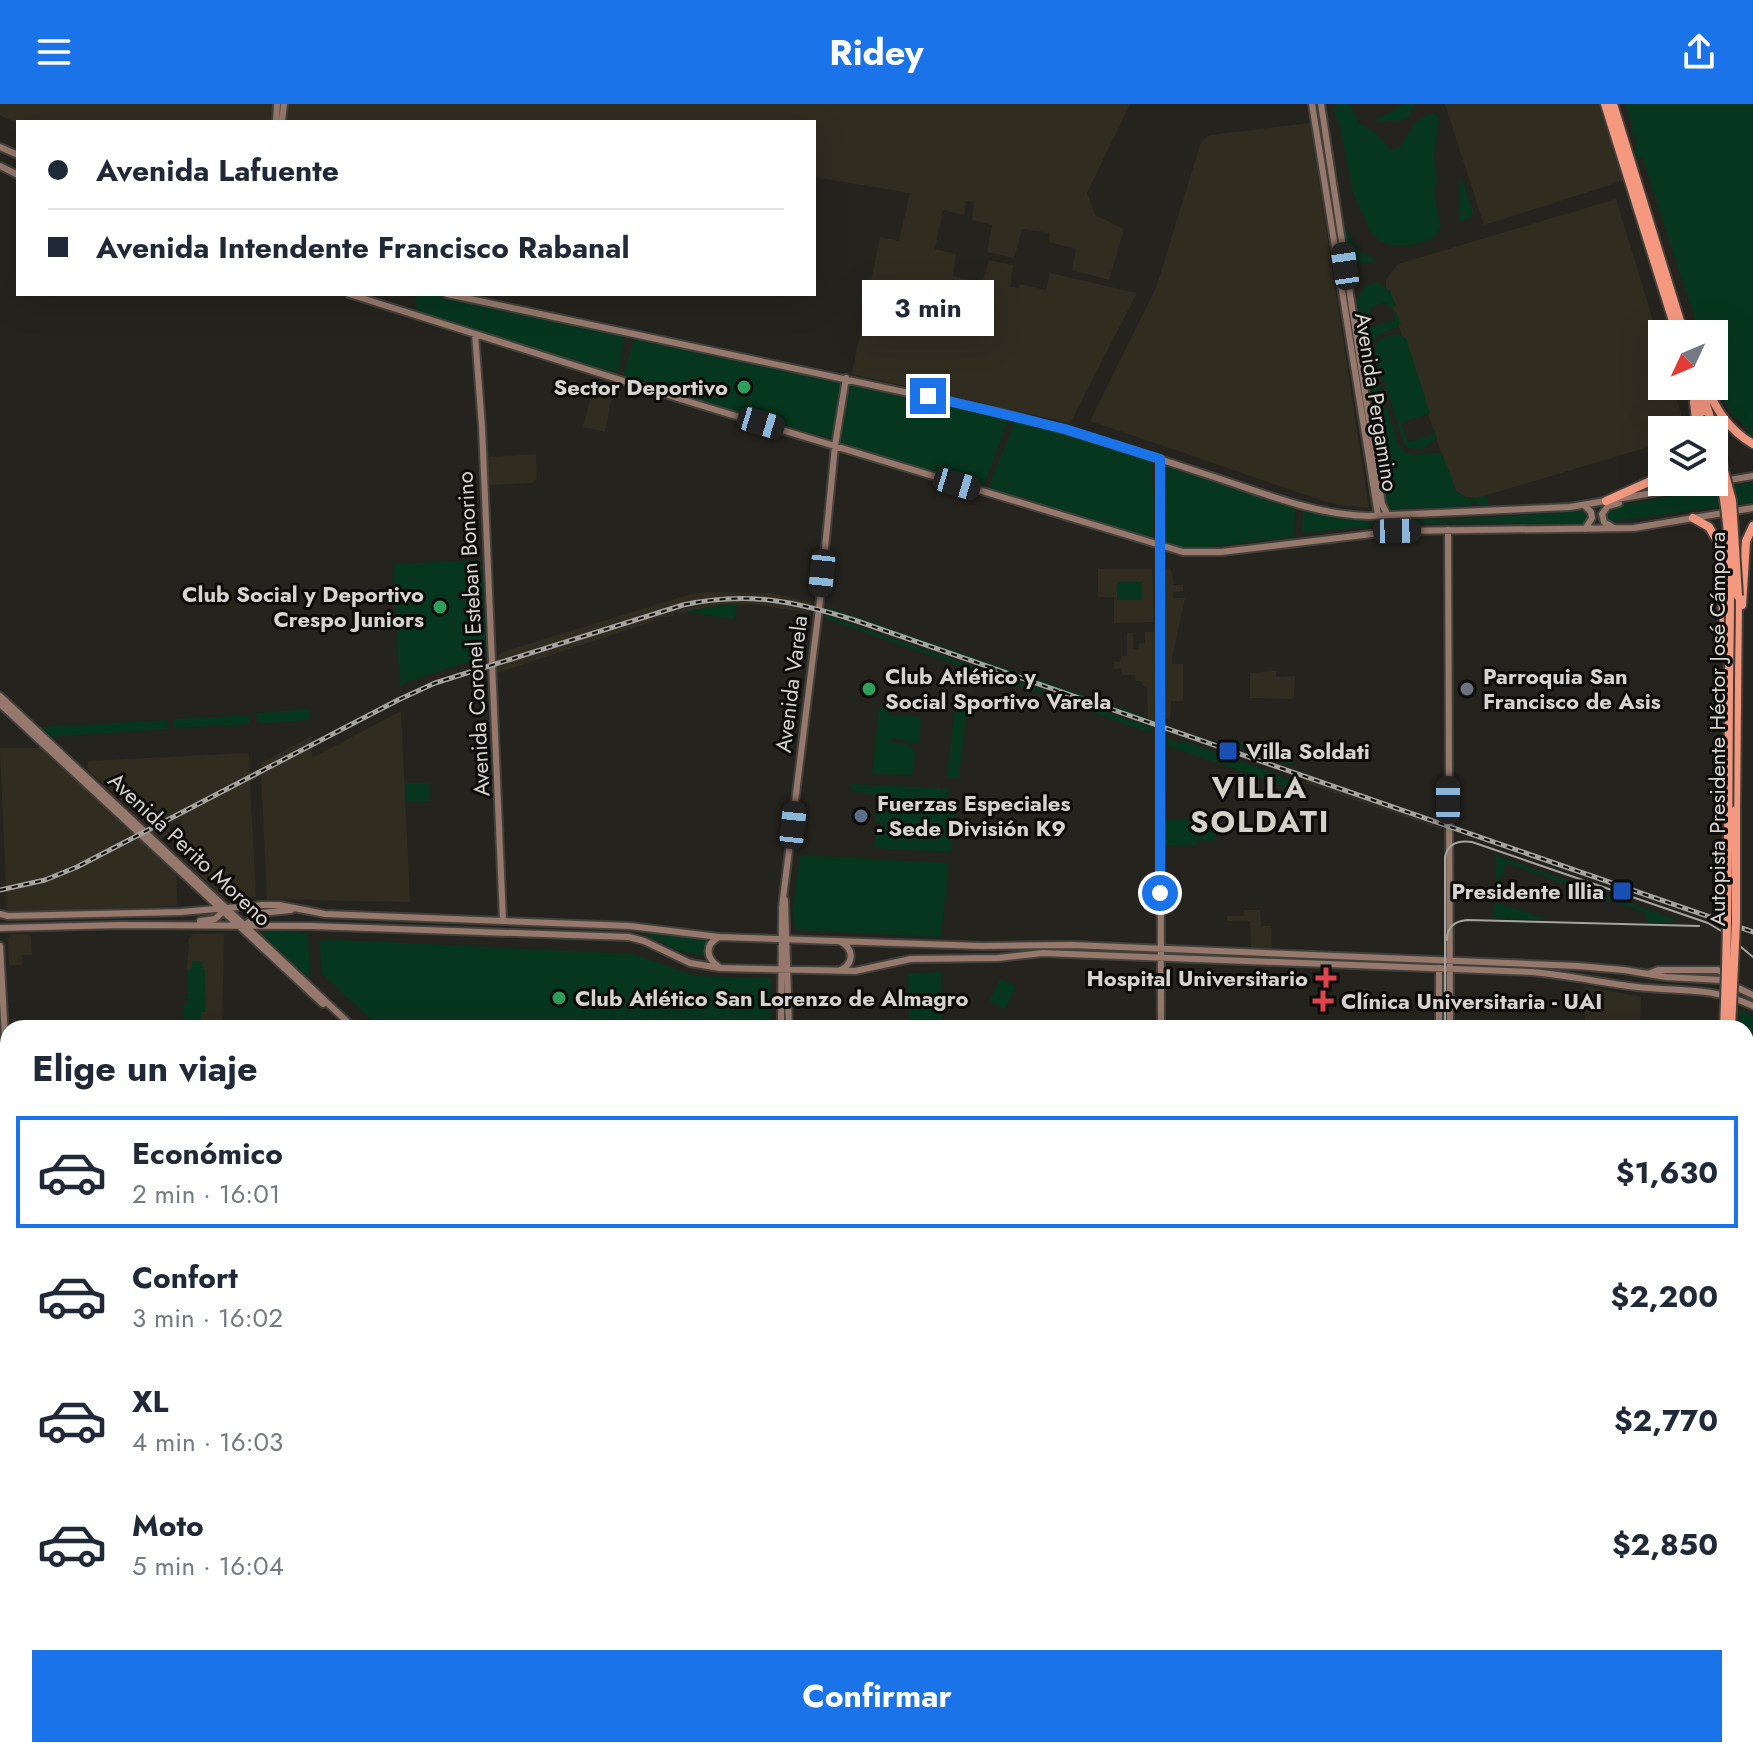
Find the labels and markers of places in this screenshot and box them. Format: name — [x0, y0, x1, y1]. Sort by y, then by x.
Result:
place label: Sector Deportivo — [554, 371, 728, 403]
marker: Sector Deportivo — [735, 378, 753, 396]
place label: Club Social y Deportivo Crespo Juniors — [182, 578, 424, 635]
marker: Club Social y Deportivo Crespo Juniors — [431, 598, 449, 616]
place label: Club Atlético y Social Sportivo Varela — [885, 660, 1111, 717]
place label: Parroquia San Francisco de Asis — [1483, 660, 1661, 717]
marker: Club Atlético y Social Sportivo Varela — [860, 680, 878, 698]
marker: Parroquia San Francisco de Asis — [1458, 680, 1476, 698]
place label: Villa Soldati — [1245, 735, 1370, 767]
marker: Villa Soldati — [1217, 740, 1239, 762]
place label: Fuerzas Especiales - Sede División K9 — [877, 787, 1071, 844]
marker: Fuerzas Especiales - Sede División K9 — [852, 807, 870, 825]
place label: Presidente Illia — [1451, 875, 1604, 907]
marker: Presidente Illia — [1611, 880, 1633, 902]
place label: Hospital Universitario — [1087, 962, 1308, 994]
marker: Hospital Universitario — [1315, 967, 1337, 989]
place label: Club Atlético San Lorenzo de Almagro — [575, 982, 968, 1014]
place label: Clínica Universitaria - UAI — [1341, 985, 1602, 1017]
marker: Club Atlético San Lorenzo de Almagro — [550, 989, 568, 1007]
marker: Clínica Universitaria - UAI — [1312, 990, 1334, 1012]

